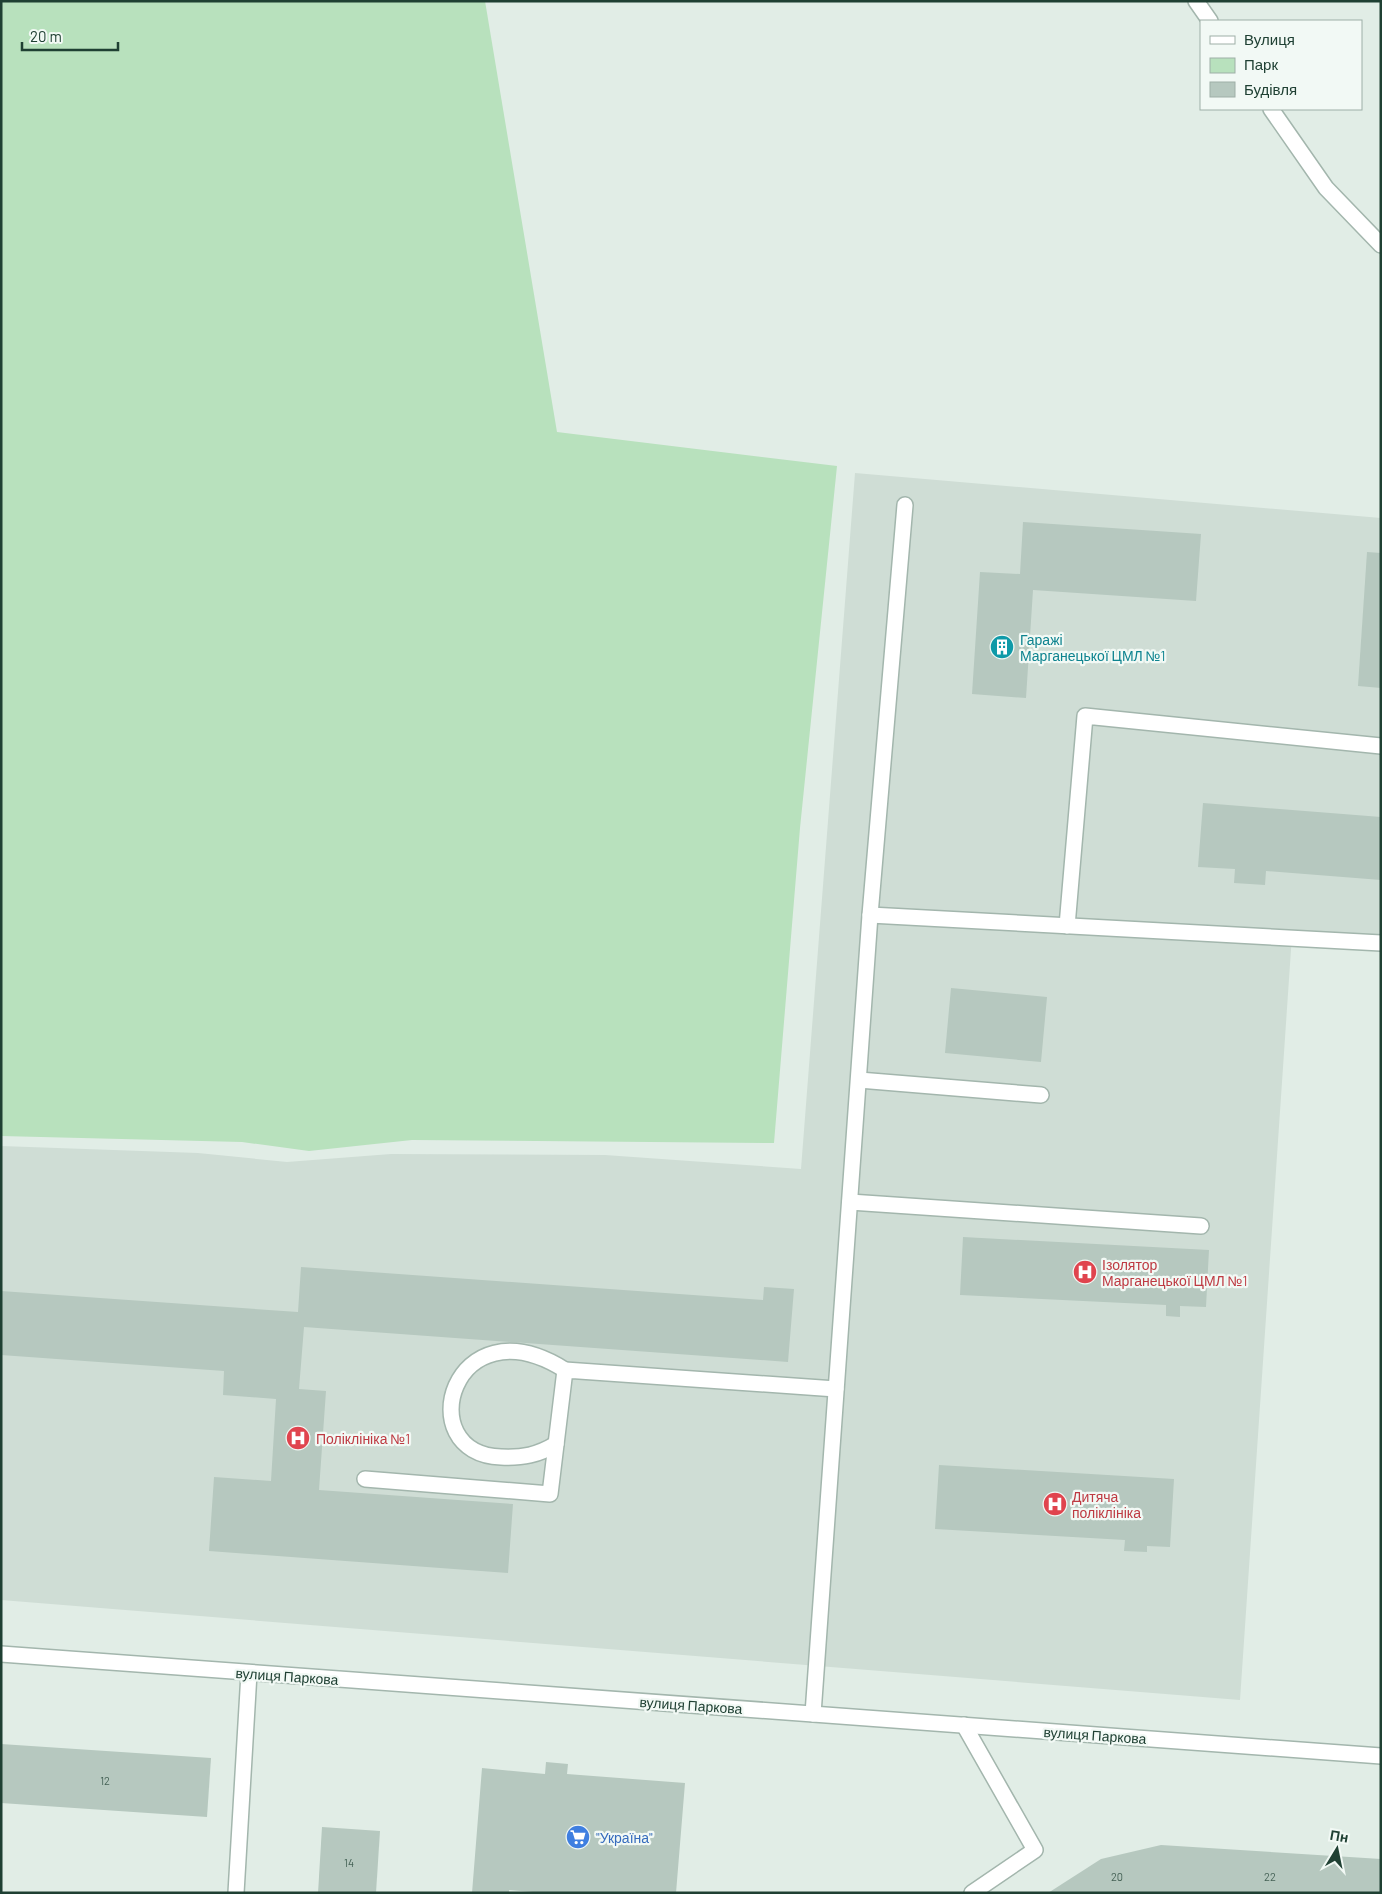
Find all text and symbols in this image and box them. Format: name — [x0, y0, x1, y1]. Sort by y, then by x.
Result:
scale bar — [22, 20, 119, 52]
legend — [1200, 20, 1362, 110]
text: 20 m — [30, 27, 62, 45]
text: Вулиця — [1244, 30, 1295, 48]
text: Парк — [1244, 55, 1278, 73]
text: Будівля — [1244, 80, 1297, 98]
place label: Гаражі Марганецької ЦМЛ №1 — [1020, 631, 1166, 664]
building icon: Гаражі Марганецької ЦМЛ №1 — [989, 634, 1015, 660]
place label: Ізолятор Марганецької ЦМЛ №1 — [1102, 1256, 1248, 1289]
hospital icon: Ізолятор Марганецької ЦМЛ №1 — [1072, 1259, 1098, 1285]
hospital icon: Поліклініка №1 — [285, 1425, 311, 1451]
place label: Поліклініка №1 — [316, 1430, 410, 1447]
place label: Дитяча поліклініка — [1072, 1488, 1141, 1521]
hospital icon: Дитяча поліклініка — [1042, 1491, 1068, 1517]
street label: вулиця Паркова — [235, 1664, 339, 1688]
street label: вулиця Паркова — [639, 1693, 743, 1717]
street label: вулиця Паркова — [1043, 1723, 1147, 1747]
house number: 12 — [100, 1774, 110, 1787]
supermarket icon: "Україна" — [565, 1824, 591, 1850]
north arrow — [1312, 1824, 1362, 1874]
text: Пн — [1329, 1826, 1350, 1846]
place label: "Україна" — [596, 1829, 653, 1846]
house number: 14 — [344, 1856, 354, 1869]
house number: 20 — [1111, 1870, 1123, 1883]
house number: 22 — [1264, 1870, 1276, 1883]

